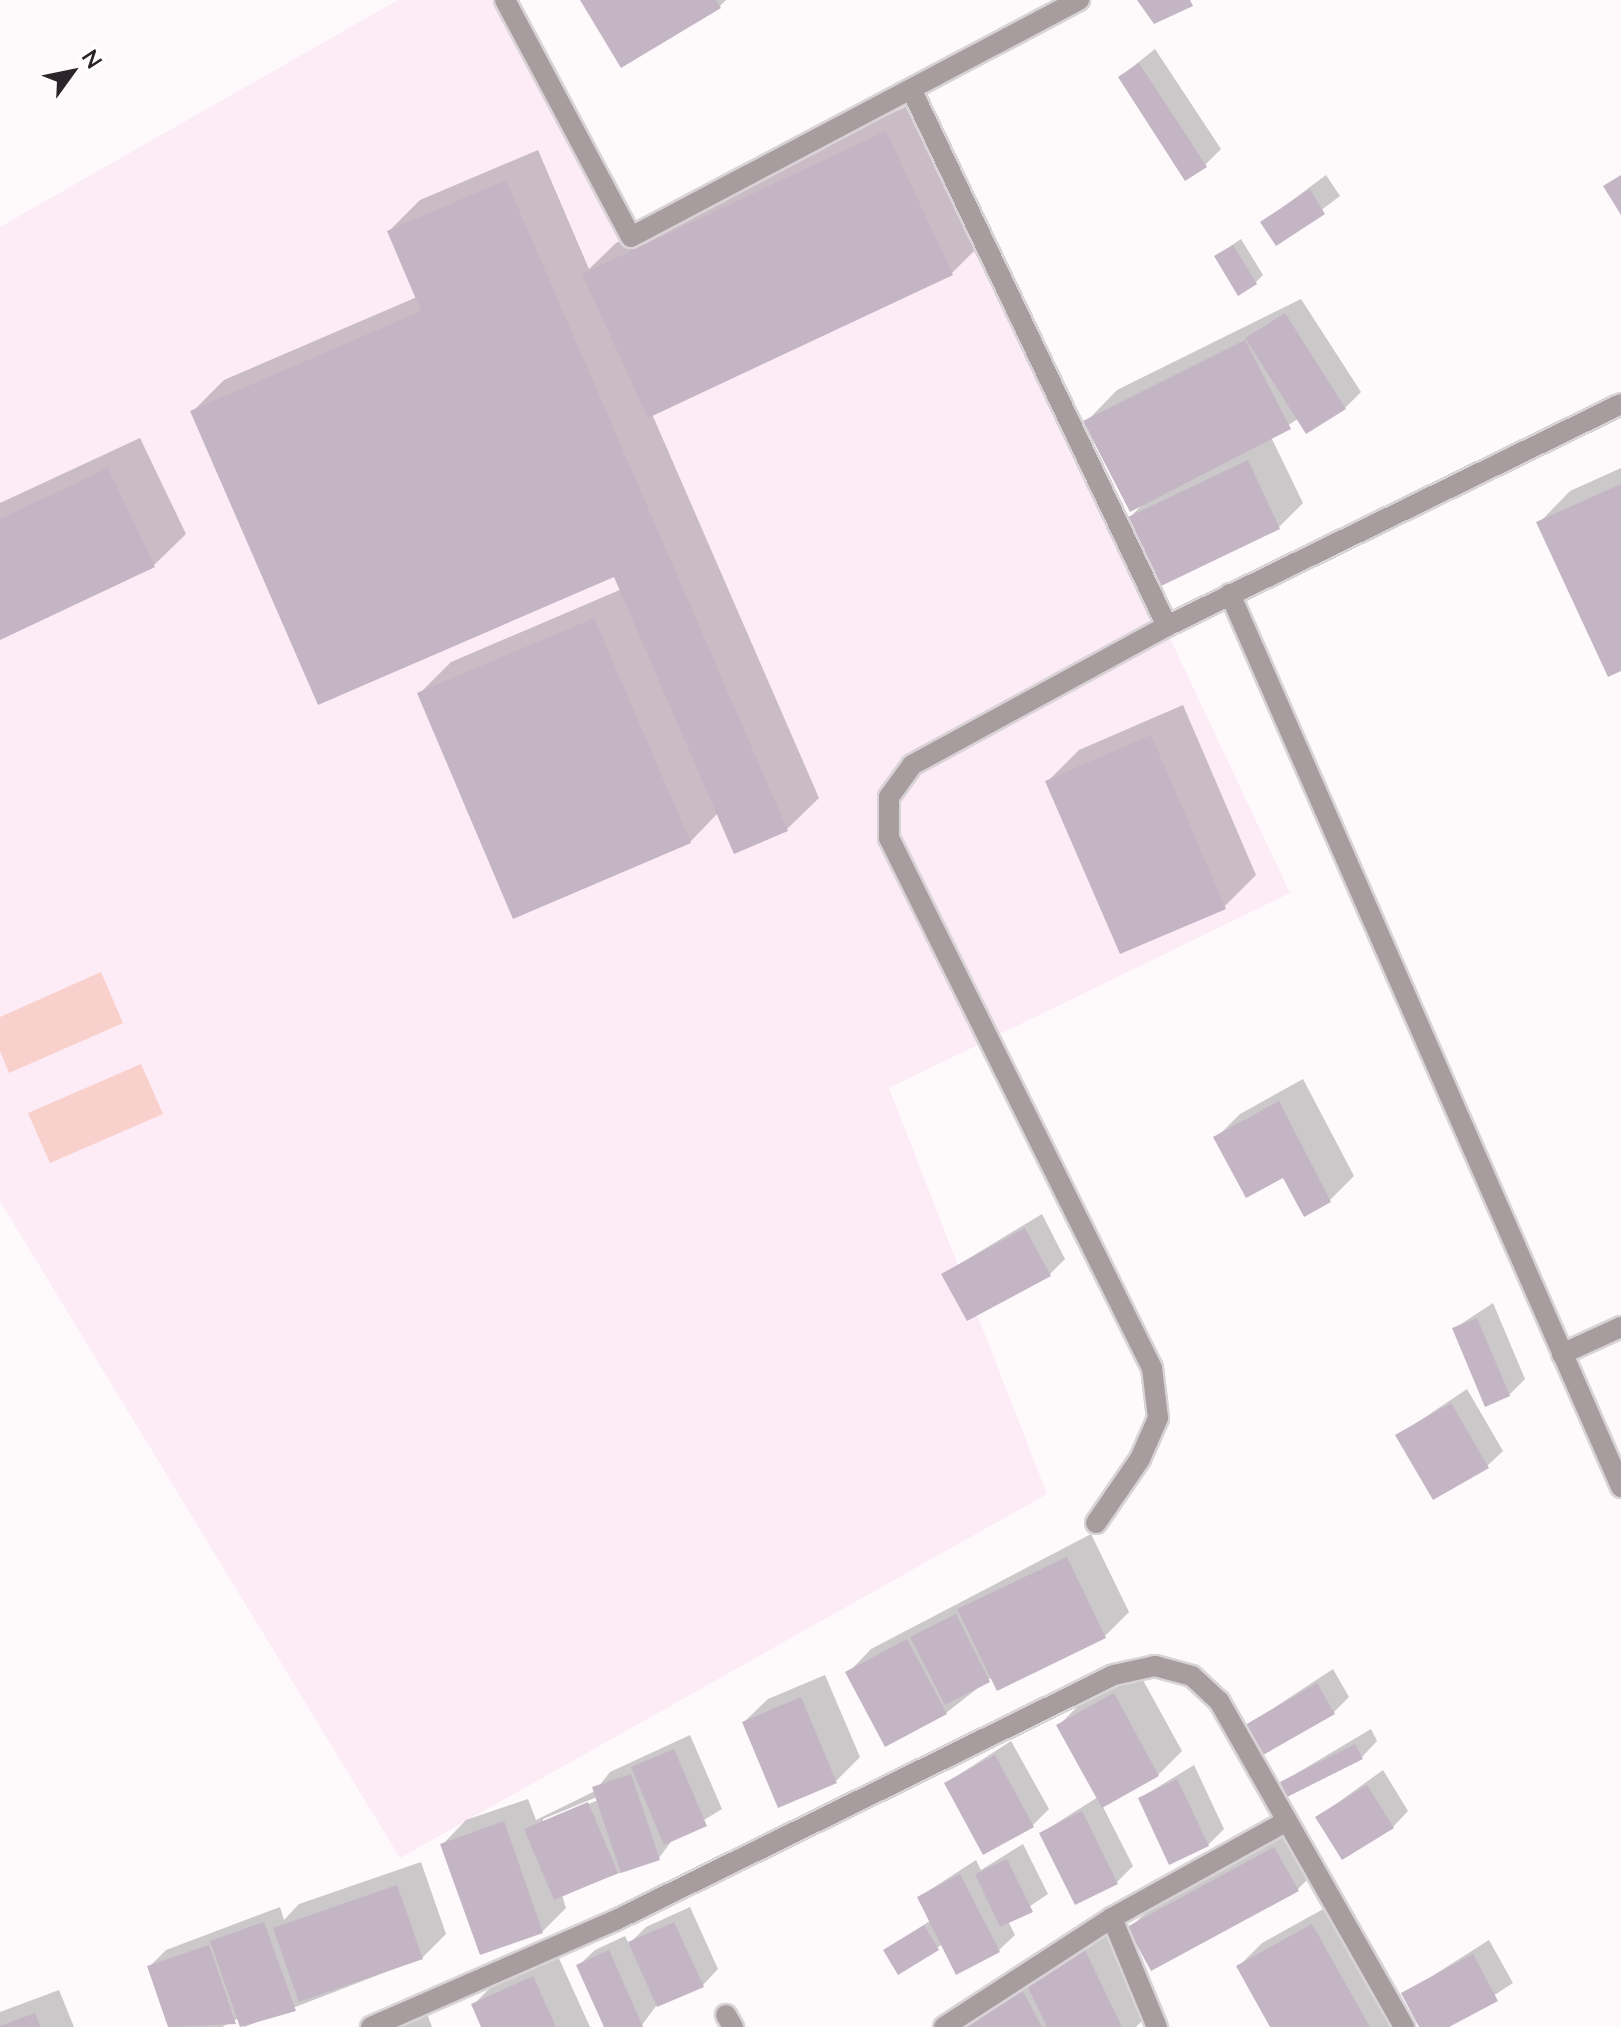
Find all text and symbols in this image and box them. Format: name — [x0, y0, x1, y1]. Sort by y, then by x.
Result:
north arrow — [32, 32, 112, 112]
text: N — [77, 44, 108, 73]

